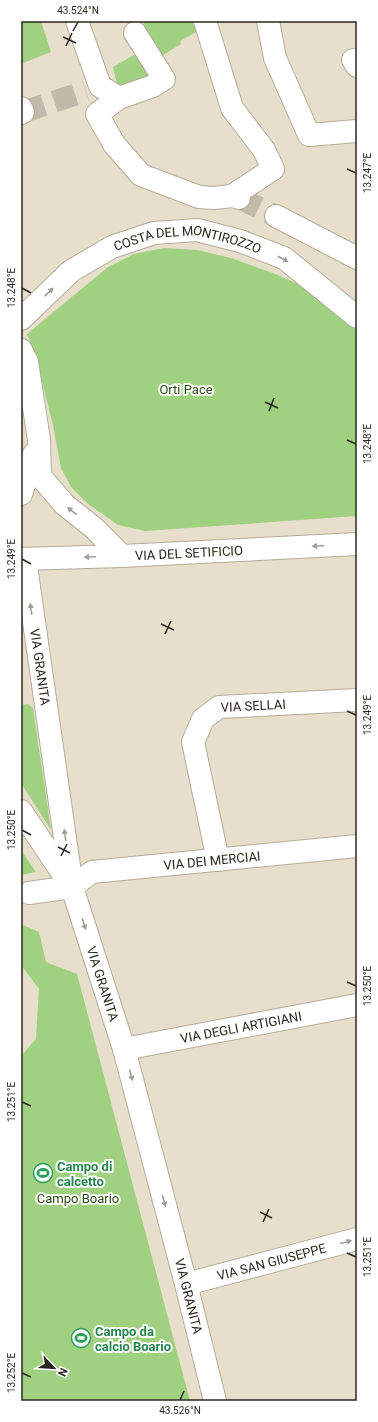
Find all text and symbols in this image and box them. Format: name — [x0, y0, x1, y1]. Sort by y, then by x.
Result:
text: 43.524°N — [57, 5, 99, 16]
text: 13.247°E — [362, 153, 373, 193]
street label: COSTA DEL MONTIROZZO — [112, 222, 264, 257]
one-way arrow — [277, 255, 289, 262]
text: 13.248°E — [6, 268, 17, 308]
one-way arrow — [44, 287, 54, 297]
park label: Orti Pace — [159, 382, 213, 397]
text: 13.248°E — [362, 424, 373, 464]
one-way arrow — [67, 507, 78, 515]
text: 13.249°E — [6, 539, 17, 579]
street label: VIA DEL SETIFICIO — [135, 543, 243, 563]
one-way arrow — [312, 543, 324, 550]
one-way arrow — [83, 554, 96, 560]
one-way arrow — [28, 603, 34, 615]
street label: VIA GRANITA — [27, 628, 53, 707]
text: 13.249°E — [362, 695, 373, 735]
street label: VIA SELLAI — [220, 697, 286, 715]
text: 13.250°E — [6, 810, 17, 850]
one-way arrow — [62, 829, 68, 841]
street label: VIA DEI MERCIAI — [163, 849, 261, 873]
one-way arrow — [81, 919, 87, 931]
street label: VIA GRANITA — [84, 945, 122, 1023]
text: 13.250°E — [362, 966, 373, 1006]
street label: VIA DEGLI ARTIGIANI — [179, 1009, 303, 1046]
one-way arrow — [128, 1069, 134, 1081]
text: 13.251°E — [6, 1082, 17, 1122]
place label: Campo di calcetto — [57, 1159, 112, 1189]
sports icon: Campo di calcetto — [32, 1162, 54, 1184]
park label: Campo Boario — [37, 1191, 119, 1206]
one-way arrow — [161, 1195, 167, 1207]
text: 13.251°E — [362, 1237, 373, 1277]
one-way arrow — [340, 1239, 352, 1245]
street label: VIA SAN GIUSEPPE — [215, 1240, 328, 1284]
street label: VIA GRANITA — [172, 1257, 205, 1336]
place label: Campo da calcio Boario — [95, 1324, 171, 1354]
sports icon: Campo da calcio Boario — [70, 1327, 92, 1349]
north arrow — [34, 1348, 74, 1388]
text: 13.252°E — [6, 1353, 17, 1393]
text: N — [55, 1366, 70, 1378]
text: 43.526°N — [159, 1405, 201, 1416]

